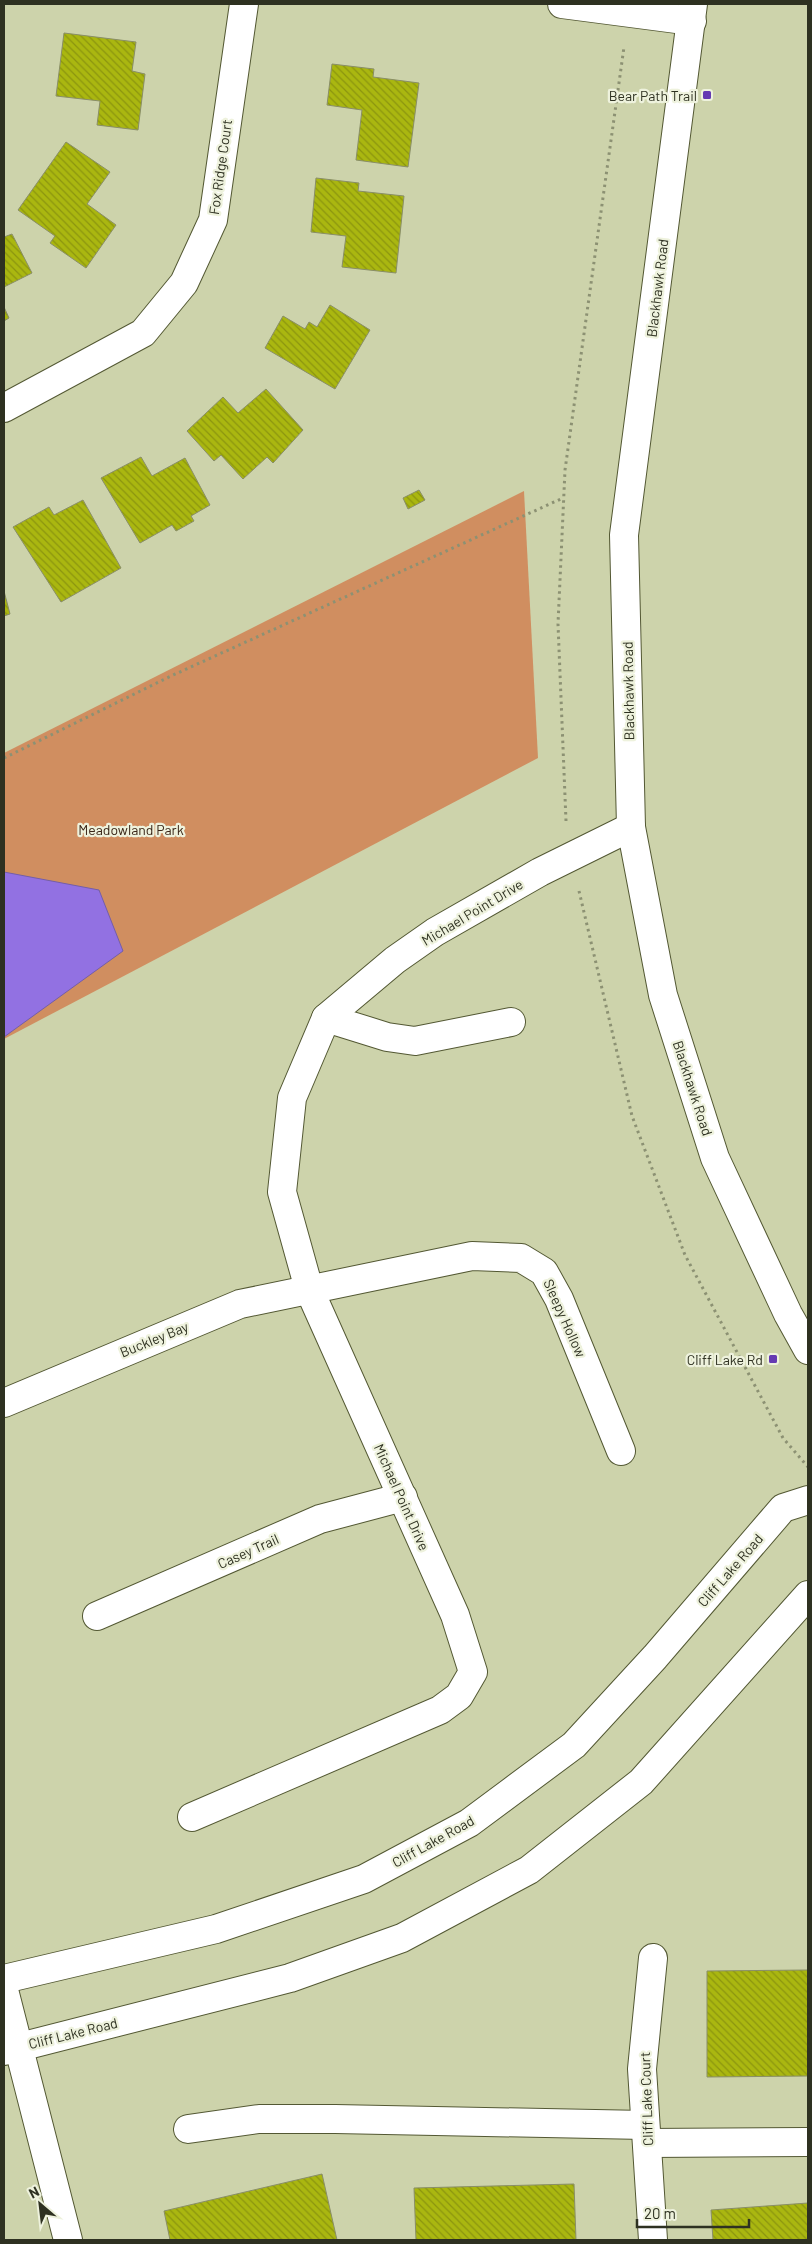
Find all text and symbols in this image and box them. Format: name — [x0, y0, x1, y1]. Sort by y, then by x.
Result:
place label: Bear Path Trail — [609, 87, 697, 104]
marker: Bear Path Trail — [701, 89, 713, 101]
street label: Fox Ridge Court — [205, 118, 235, 216]
street label: Blackhawk Road — [643, 238, 671, 338]
street label: Blackhawk Road — [619, 641, 637, 741]
park label: Meadowland Park — [78, 821, 184, 838]
street label: Michael Point Drive — [418, 875, 526, 949]
street label: Blackhawk Road — [670, 1038, 716, 1138]
street label: Sleepy Hollow — [540, 1276, 590, 1360]
street label: Buckley Bay — [117, 1317, 191, 1360]
place label: Cliff Lake Rd — [687, 1351, 763, 1368]
marker: Cliff Lake Rd — [767, 1353, 779, 1365]
street label: Michael Point Drive — [371, 1441, 433, 1553]
street label: Casey Trail — [215, 1530, 281, 1572]
street label: Cliff Lake Road — [694, 1530, 766, 1610]
street label: Cliff Lake Road — [389, 1811, 477, 1871]
street label: Cliff Lake Road — [27, 2014, 119, 2052]
street label: Cliff Lake Court — [636, 2052, 656, 2146]
north arrow — [15, 2179, 65, 2229]
text: N — [26, 2182, 42, 2202]
scale bar — [637, 2196, 750, 2228]
text: 20 m — [644, 2204, 676, 2222]

